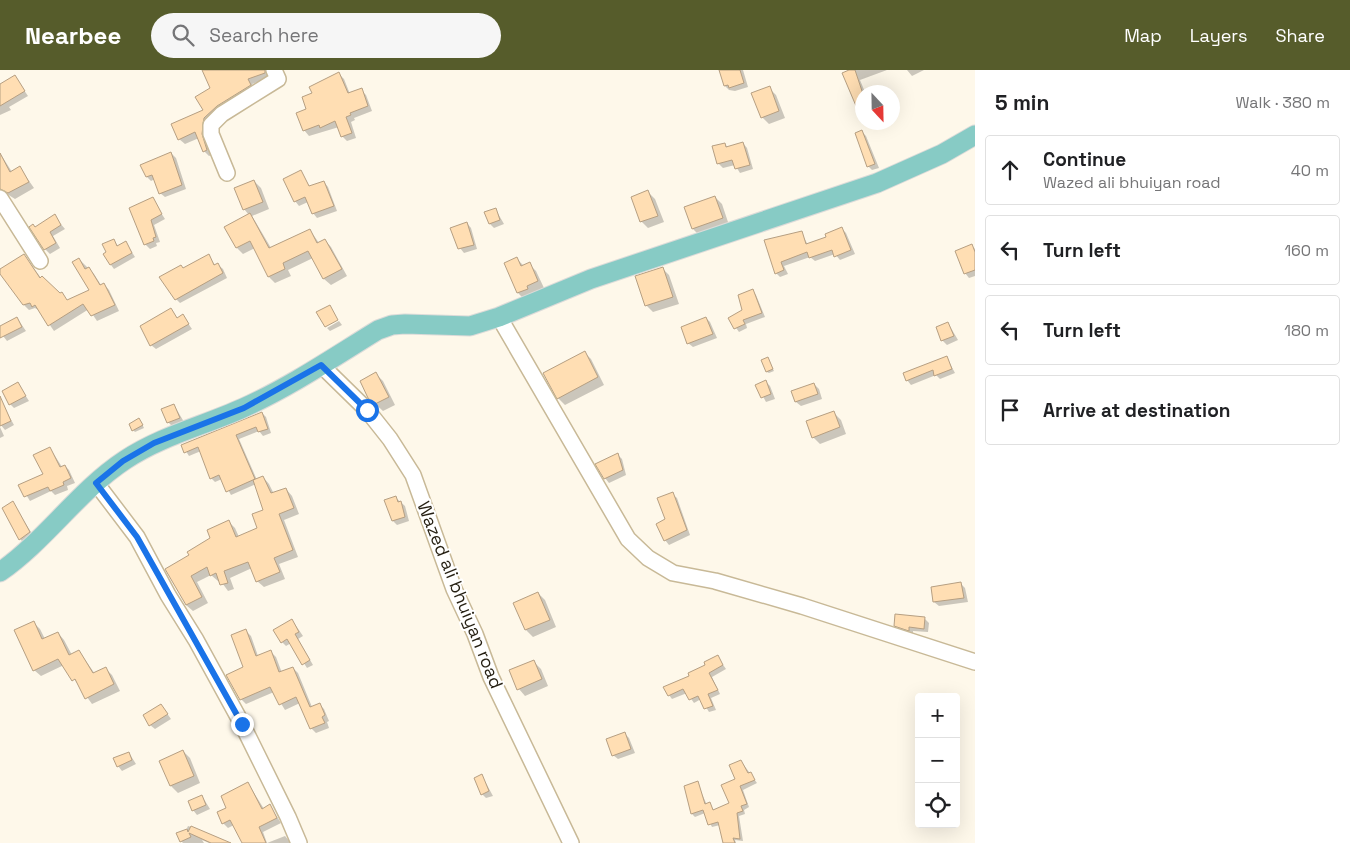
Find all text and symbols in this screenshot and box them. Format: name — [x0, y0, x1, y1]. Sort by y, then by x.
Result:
search box — [151, 13, 501, 58]
text: Nearbee — [25, 20, 121, 51]
icon: search — [169, 21, 197, 49]
text: Search here — [209, 23, 319, 48]
text: Map — [1124, 24, 1162, 47]
text: Layers — [1190, 24, 1247, 47]
text: Share — [1275, 24, 1325, 47]
north arrow — [855, 85, 900, 130]
text: 5 min — [995, 89, 1049, 116]
text: Walk · 380 m — [1235, 92, 1330, 113]
text: Continue — [1043, 147, 1126, 172]
icon: ahead — [996, 156, 1024, 184]
text: 40 m — [1291, 160, 1329, 181]
text: Wazed ali bhuiyan road — [1043, 172, 1221, 193]
icon: left — [996, 236, 1024, 264]
text: Turn left — [1043, 238, 1121, 263]
text: 160 m — [1284, 240, 1329, 261]
icon: left — [996, 316, 1024, 344]
text: Turn left — [1043, 318, 1121, 343]
text: 180 m — [1284, 320, 1329, 341]
icon: arrive — [996, 396, 1024, 424]
text: Arrive at destination — [1043, 398, 1231, 423]
route start — [356, 399, 379, 422]
street label: Wazed ali bhuiyan road — [412, 498, 509, 692]
map controls — [915, 693, 960, 828]
button: + — [915, 693, 960, 738]
route end — [231, 713, 254, 736]
button: − — [915, 738, 960, 783]
button: locate — [915, 783, 960, 828]

